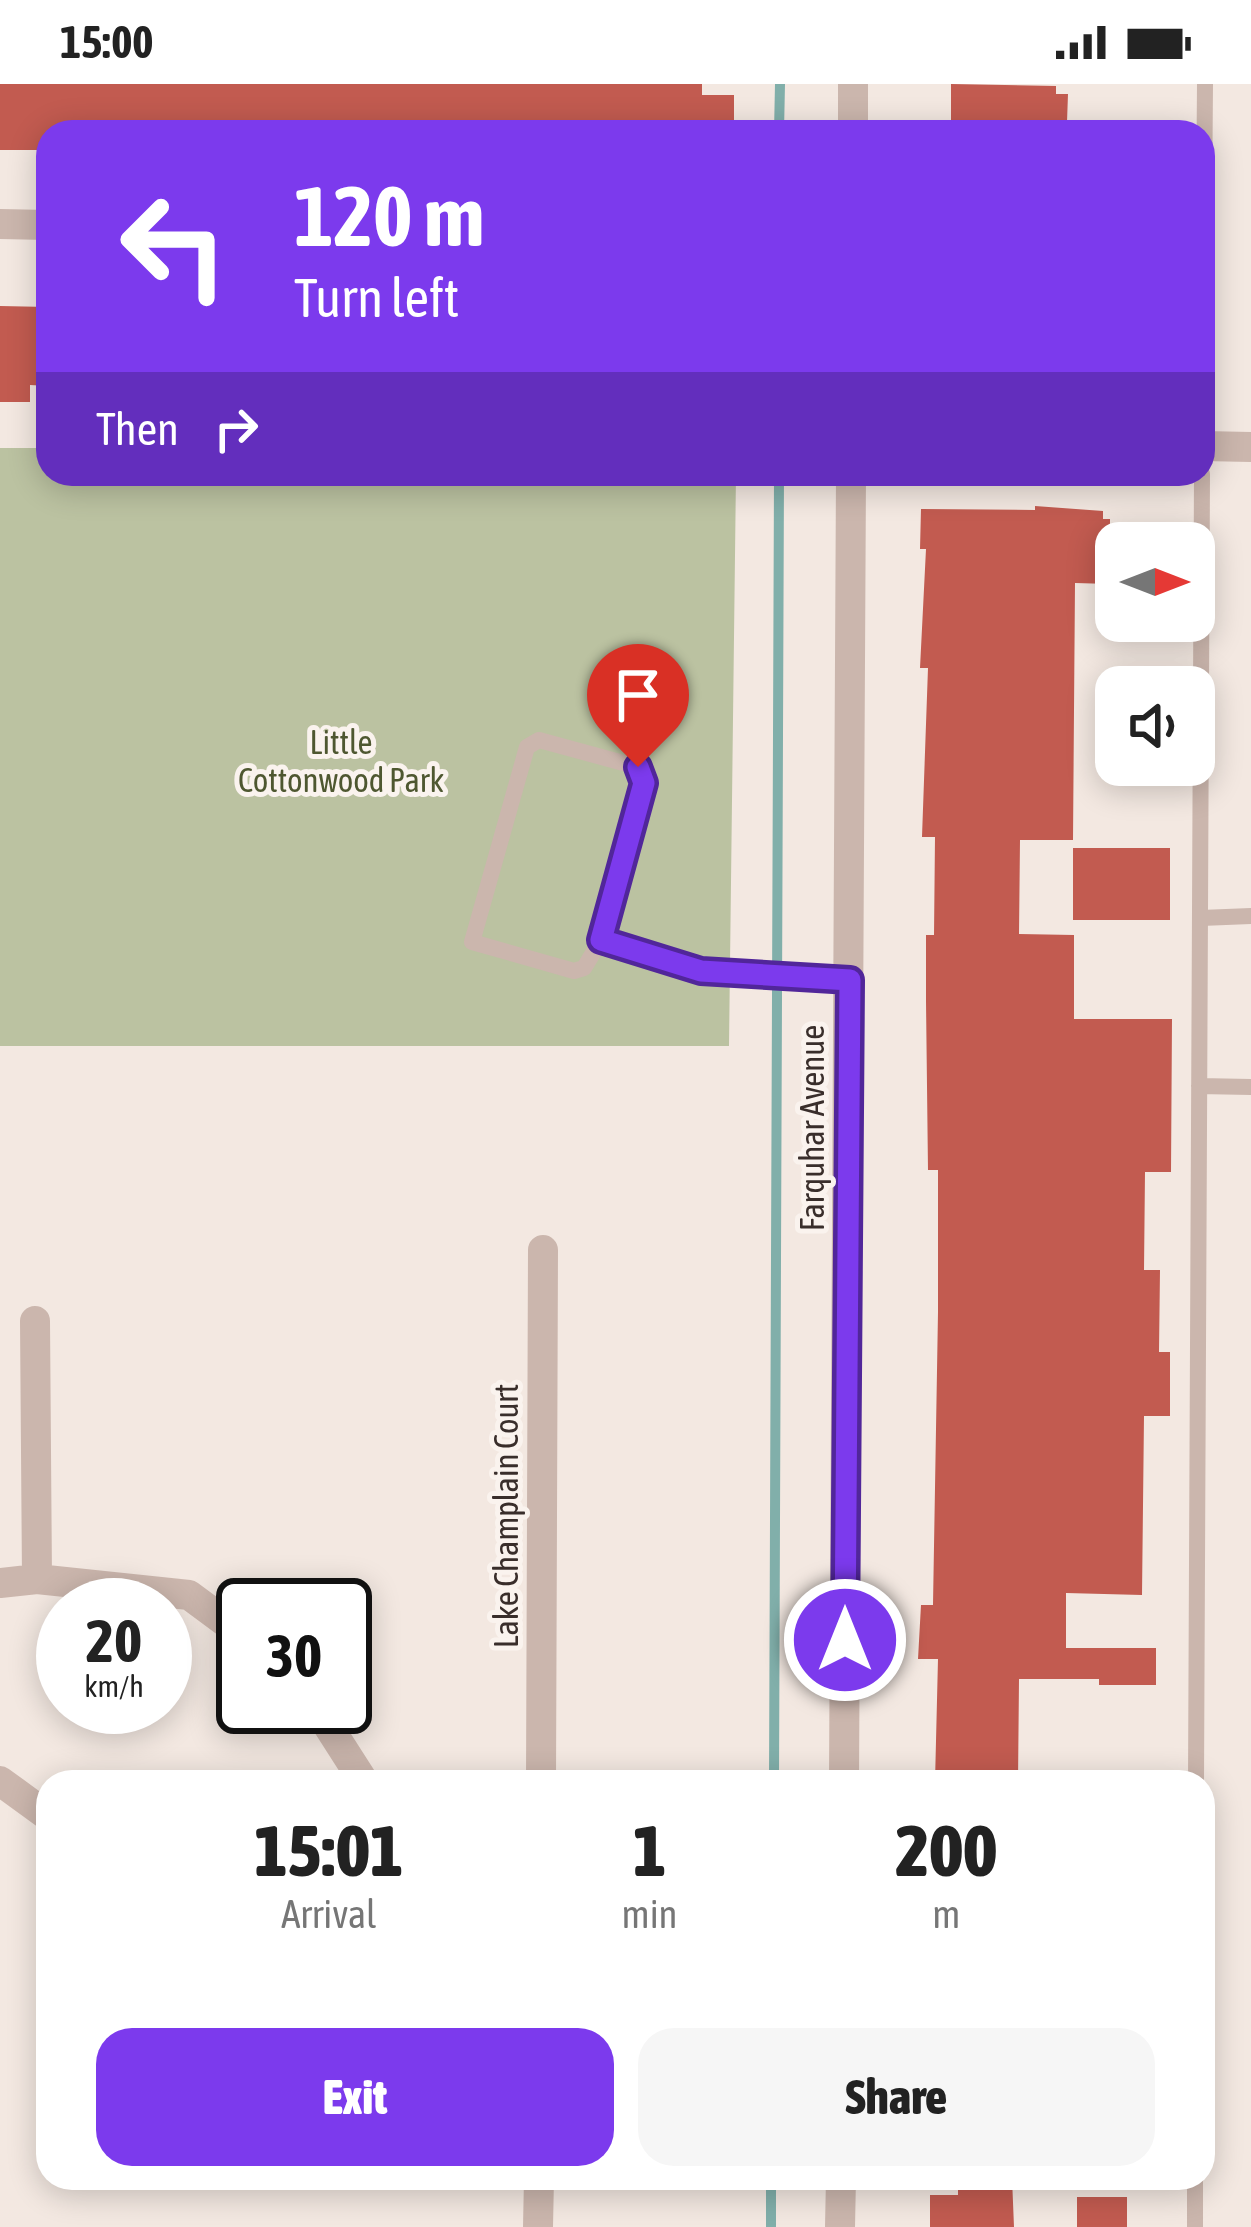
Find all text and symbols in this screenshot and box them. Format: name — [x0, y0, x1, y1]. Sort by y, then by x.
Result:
text: 15:00 — [60, 16, 154, 68]
icon: left — [96, 168, 252, 324]
text: 120 m — [294, 168, 484, 264]
text: Turn left — [294, 267, 459, 328]
icon: right — [203, 396, 269, 462]
text: Then — [96, 403, 179, 455]
north arrow — [1095, 522, 1215, 642]
map controls — [1095, 522, 1215, 786]
pin — [587, 644, 689, 767]
icon: arrive — [605, 662, 671, 728]
button: sound — [1095, 666, 1215, 786]
park label: Little Cottonwood Park — [238, 723, 444, 799]
street label: Farquhar Avenue — [793, 1025, 831, 1231]
street label: Lake Champlain Court — [487, 1384, 525, 1648]
position arrow — [782, 1577, 908, 1703]
speed limit sign: 30 — [216, 1578, 372, 1734]
text: 20 — [86, 1606, 142, 1675]
text: km/h — [84, 1669, 144, 1703]
text: 15:01 — [254, 1809, 404, 1891]
text: 1 — [633, 1809, 666, 1891]
text: 200 — [896, 1809, 997, 1891]
text: Arrival — [281, 1892, 376, 1936]
text: min — [622, 1892, 678, 1936]
text: m — [932, 1892, 960, 1936]
button: Exit — [96, 2028, 614, 2166]
button: Share — [638, 2028, 1155, 2166]

